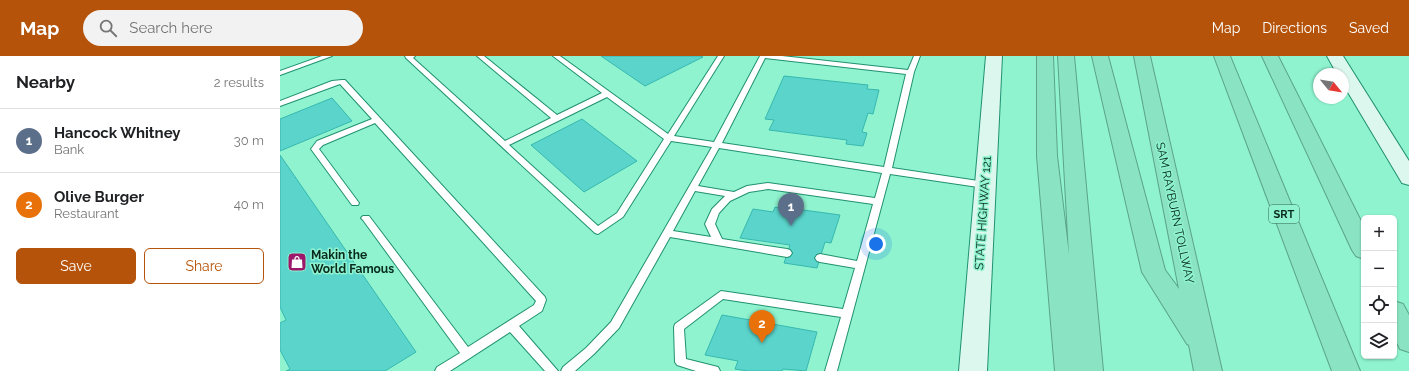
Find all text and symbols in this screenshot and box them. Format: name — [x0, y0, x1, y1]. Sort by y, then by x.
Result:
search box — [83, 10, 363, 46]
text: Map — [20, 17, 59, 39]
icon: search — [97, 17, 119, 39]
text: Search here — [129, 19, 213, 37]
text: Map — [1212, 20, 1240, 36]
text: Directions — [1262, 20, 1327, 36]
text: Saved — [1349, 20, 1389, 36]
north arrow — [1313, 68, 1349, 104]
text: Nearby — [16, 72, 75, 92]
text: 2 results — [214, 75, 264, 90]
text: Hancock Whitney — [54, 124, 181, 142]
text: 1 — [26, 133, 32, 148]
text: 30 m — [234, 133, 264, 148]
street label: SAM RAYBURN TOLLWAY — [1153, 141, 1197, 285]
text: Bank — [54, 142, 84, 157]
street label: STATE HIGHWAY 121 — [972, 156, 994, 270]
text: Olive Burger — [54, 188, 144, 206]
pin: 1 — [778, 193, 804, 226]
text: 2 — [25, 197, 33, 212]
text: 40 m — [234, 197, 264, 212]
road number: SRT — [1269, 205, 1299, 223]
text: Restaurant — [54, 206, 119, 221]
map controls — [1361, 215, 1397, 359]
button: + — [1361, 215, 1397, 251]
your location — [866, 234, 886, 254]
button: Save — [16, 248, 136, 284]
button: Share — [144, 248, 264, 284]
place label: Makin the World Famous — [311, 248, 394, 276]
shop icon: Makin the World Famous — [286, 251, 308, 273]
button: − — [1361, 251, 1397, 287]
button: locate — [1361, 287, 1397, 323]
pin: 2 — [749, 310, 775, 343]
button: layers — [1361, 323, 1397, 359]

